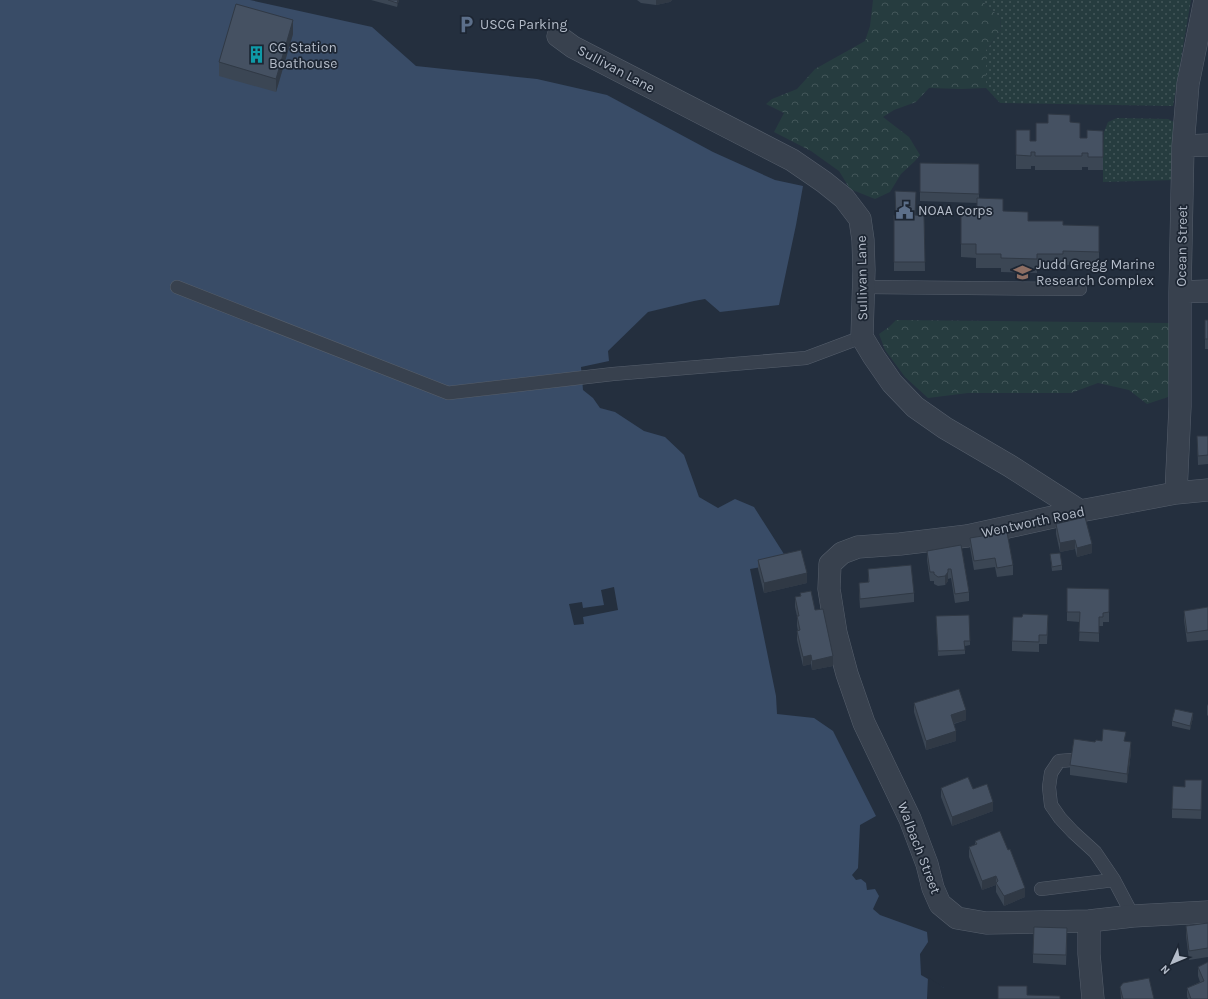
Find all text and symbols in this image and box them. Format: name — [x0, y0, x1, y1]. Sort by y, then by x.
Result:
parking icon: USCG Parking — [457, 14, 477, 34]
place label: USCG Parking — [480, 16, 568, 33]
place label: CG Station Boathouse — [269, 39, 337, 72]
street label: Sullivan Lane — [574, 41, 658, 97]
building icon: CG Station Boathouse — [246, 45, 266, 65]
public building icon: NOAA Corps — [895, 200, 915, 220]
place label: NOAA Corps — [918, 202, 993, 219]
street label: Ocean Street — [1173, 205, 1191, 287]
street label: Sullivan Lane — [853, 235, 871, 321]
place label: Judd Gregg Marine Research Complex — [1036, 256, 1155, 289]
school or university icon: Judd Gregg Marine Research Complex — [1013, 262, 1033, 282]
street label: Wentworth Road — [980, 503, 1086, 541]
street label: Walbach Street — [894, 800, 944, 896]
north arrow — [1152, 943, 1192, 983]
text: N — [1158, 962, 1173, 977]

